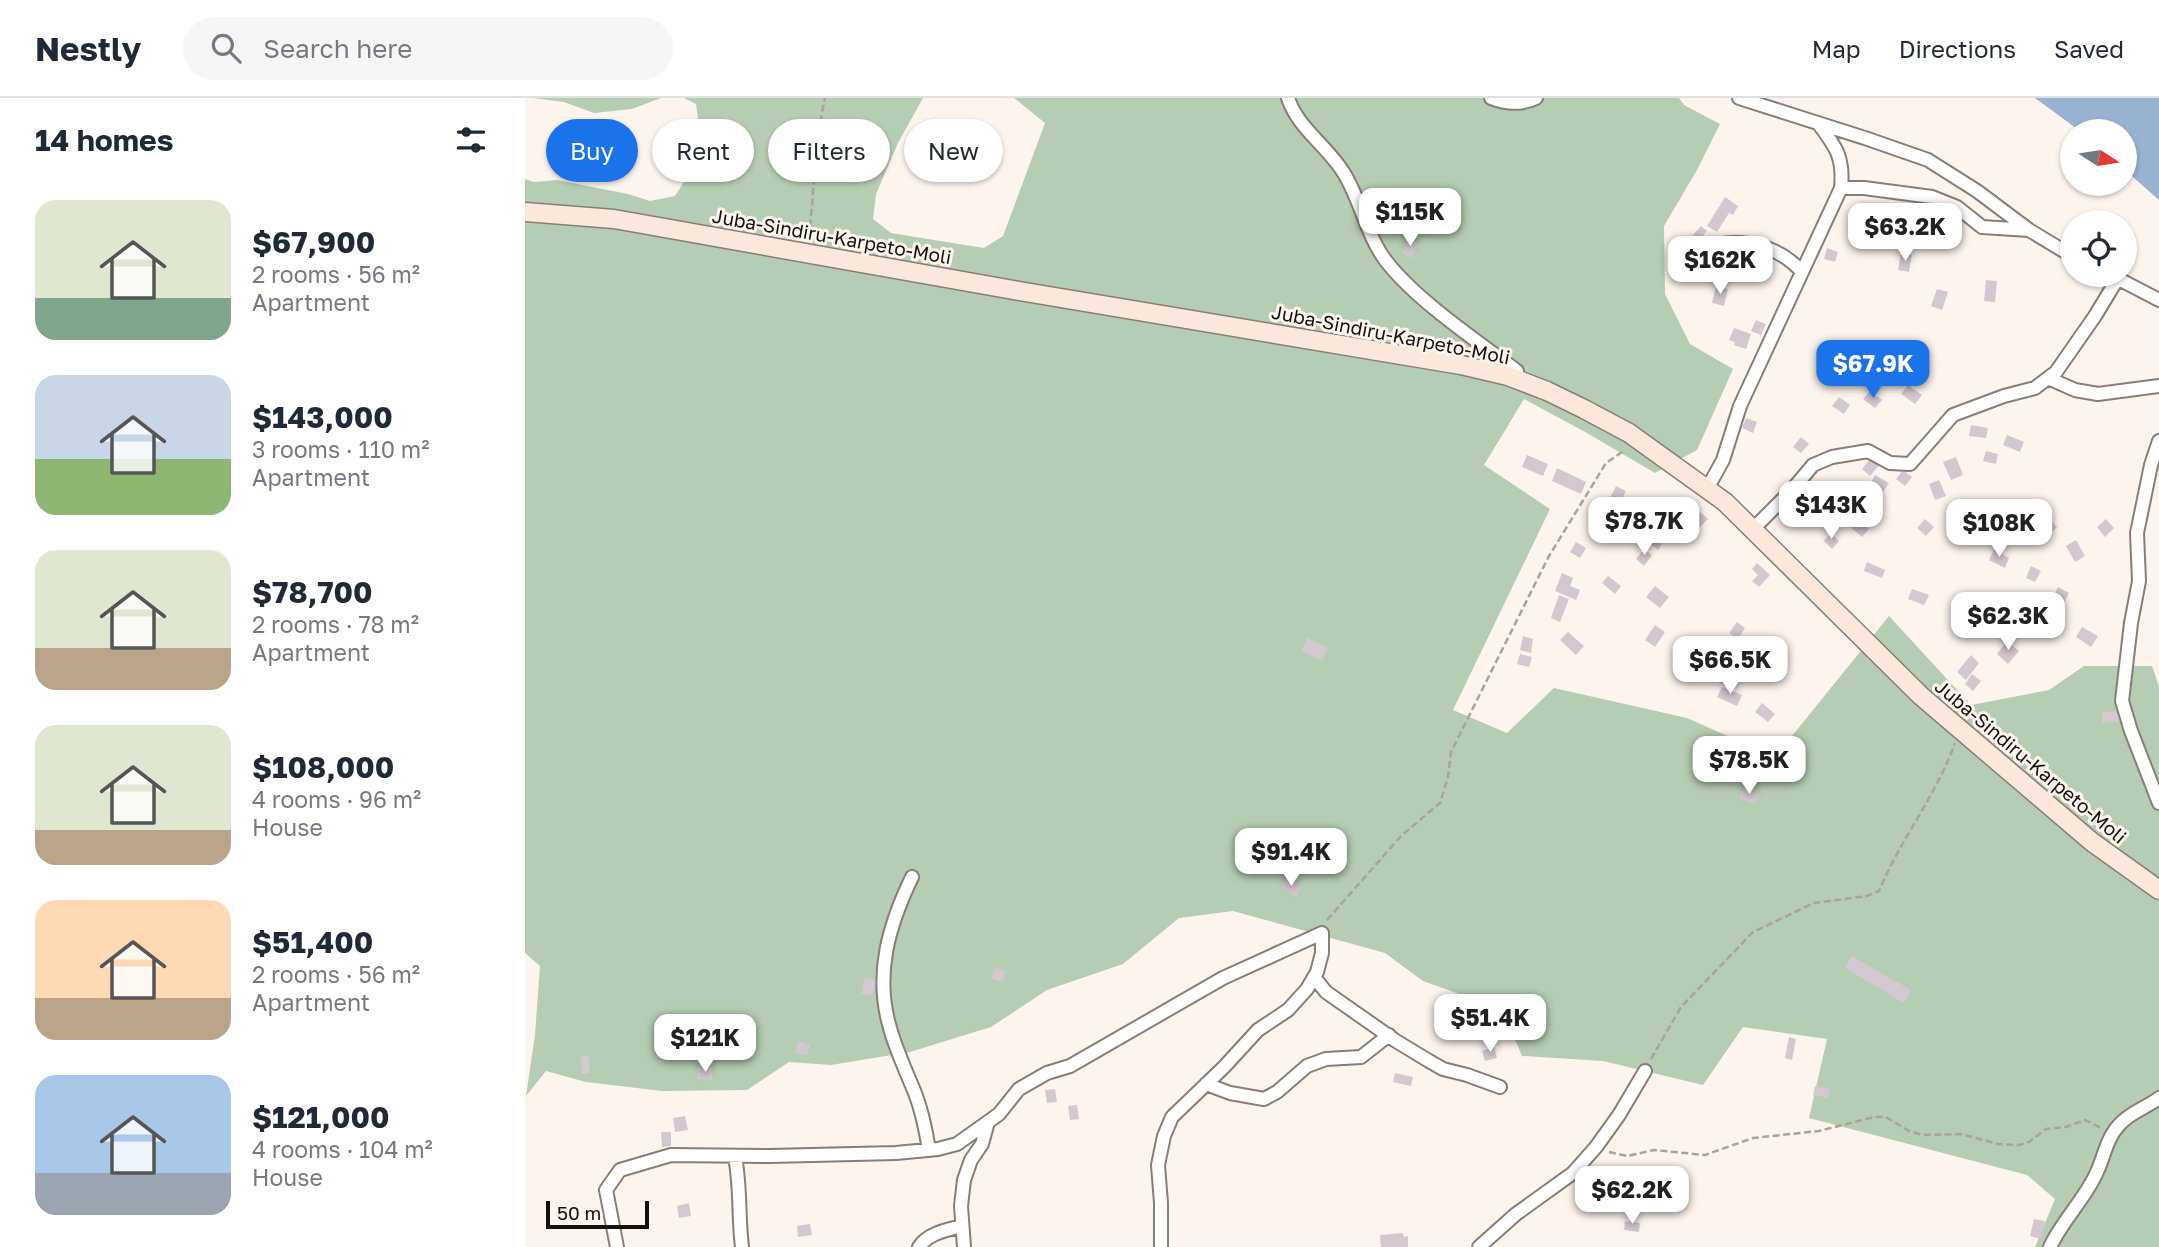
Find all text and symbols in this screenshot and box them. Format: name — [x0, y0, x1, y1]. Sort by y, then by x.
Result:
search box — [183, 17, 673, 80]
text: Nestly — [35, 29, 141, 68]
icon: search — [207, 29, 245, 67]
text: Search here — [263, 33, 412, 64]
text: Map — [1812, 34, 1861, 63]
text: Directions — [1899, 34, 2016, 63]
text: Saved — [2054, 34, 2124, 63]
chip: Buy — [546, 119, 638, 182]
chip: Rent — [652, 119, 754, 182]
chip: Filters — [768, 119, 890, 182]
chip: New — [904, 119, 1003, 182]
north arrow — [2060, 119, 2137, 196]
map controls — [2060, 119, 2137, 287]
icon: filters — [452, 121, 490, 159]
text: 14 homes — [35, 122, 174, 158]
pin: $115K — [1361, 188, 1459, 248]
text: $115K — [1375, 197, 1445, 225]
street label: Juba-Sindiru-Karpeto-Moli — [711, 204, 953, 268]
pin: $63.2K — [1848, 204, 1962, 263]
button: locate — [2060, 210, 2137, 287]
text: $63.2K — [1864, 212, 1946, 240]
text: $67,900 — [252, 224, 375, 260]
icon: home — [91, 228, 175, 312]
pin: $162K — [1671, 236, 1769, 296]
text: $162K — [1684, 245, 1756, 273]
text: 2 rooms · 56 m² — [252, 260, 420, 288]
text: Apartment — [252, 288, 370, 316]
street label: Juba-Sindiru-Karpeto-Moli — [1270, 300, 1512, 368]
pin: $67.9K — [1816, 341, 1930, 400]
text: $67.9K — [1832, 349, 1914, 377]
text: $143,000 — [252, 399, 393, 435]
icon: home — [91, 403, 175, 487]
text: 3 rooms · 110 m² — [252, 435, 429, 463]
text: Apartment — [252, 463, 370, 491]
pin: $143K — [1782, 482, 1880, 541]
text: $143K — [1795, 490, 1867, 518]
pin: $78.7K — [1587, 498, 1701, 557]
pin: $108K — [1950, 500, 2048, 559]
text: $78.7K — [1604, 506, 1684, 534]
text: $108K — [1962, 508, 2036, 536]
text: $78,700 — [252, 574, 373, 610]
icon: home — [91, 578, 175, 662]
pin: $62.3K — [1951, 592, 2065, 652]
text: $62.3K — [1967, 601, 2049, 629]
text: 2 rooms · 78 m² — [252, 610, 419, 638]
pin: $66.5K — [1673, 636, 1787, 696]
text: Apartment — [252, 638, 370, 666]
text: $66.5K — [1689, 645, 1771, 673]
street label: Juba-Sindiru-Karpeto-Moli — [1931, 674, 2131, 848]
pin: $78.5K — [1692, 736, 1806, 796]
text: $78.5K — [1709, 745, 1789, 773]
text: $108,000 — [252, 749, 394, 785]
icon: home — [91, 753, 175, 837]
text: 4 rooms · 96 m² — [252, 785, 421, 813]
text: House — [252, 813, 323, 841]
pin: $91.4K — [1234, 828, 1348, 888]
text: $91.4K — [1251, 837, 1331, 865]
text: $51,400 — [252, 924, 373, 960]
icon: home — [91, 928, 175, 1012]
text: 2 rooms · 56 m² — [252, 960, 420, 988]
text: Apartment — [252, 988, 370, 1016]
pin: $51.4K — [1433, 995, 1547, 1054]
text: $51.4K — [1450, 1003, 1530, 1031]
pin: $121K — [656, 1014, 754, 1074]
text: $121K — [670, 1023, 740, 1051]
text: $121,000 — [252, 1099, 389, 1135]
icon: home — [91, 1103, 175, 1187]
text: 4 rooms · 104 m² — [252, 1135, 433, 1163]
text: House — [252, 1163, 323, 1191]
pin: $62.2K — [1575, 1166, 1689, 1226]
text: $62.2K — [1591, 1175, 1673, 1203]
scale bar — [546, 1198, 649, 1230]
text: 50 m — [557, 1201, 601, 1224]

